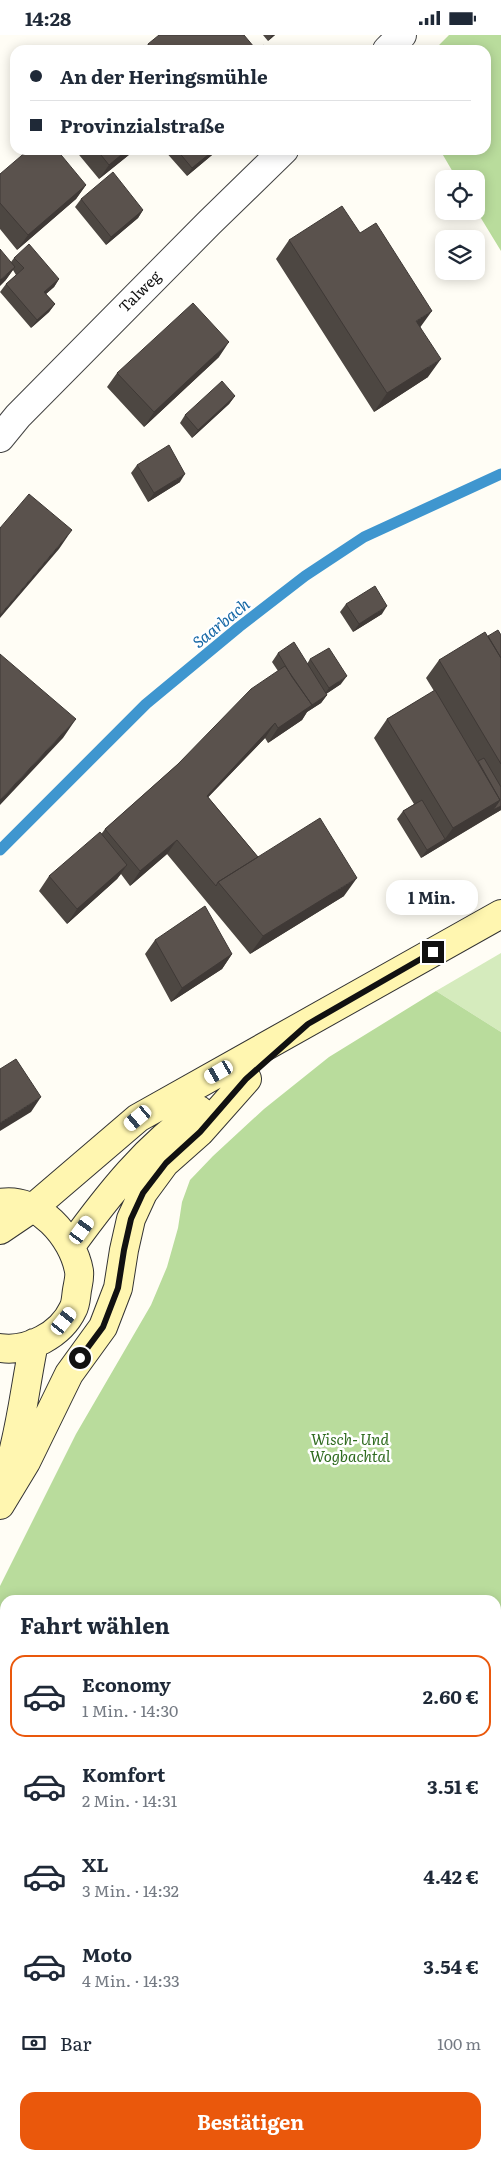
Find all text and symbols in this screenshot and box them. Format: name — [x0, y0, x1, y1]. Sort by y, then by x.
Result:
text: 14:28 — [25, 4, 71, 32]
text: An der Heringsmühle — [60, 62, 268, 90]
text: Provinzialstraße — [60, 111, 225, 139]
map controls — [435, 170, 485, 280]
button: locate — [435, 170, 485, 220]
button: layers — [435, 230, 485, 280]
street label: Talweg — [113, 264, 166, 317]
water label: Saarbach — [186, 591, 255, 653]
callout: 1 Min. — [387, 879, 479, 915]
text: 1 Min. — [408, 885, 456, 909]
route end — [422, 941, 444, 963]
car — [202, 1058, 235, 1086]
car — [121, 1103, 154, 1133]
car — [67, 1213, 96, 1247]
car — [48, 1305, 79, 1337]
route start — [69, 1347, 91, 1369]
park label: Wisch- Und Wogbachtal — [310, 1427, 391, 1467]
text: Fahrt wählen — [20, 1608, 170, 1641]
text: Economy — [82, 1670, 171, 1698]
icon: car — [22, 1674, 67, 1719]
text: 2.60 € — [423, 1682, 479, 1710]
text: 1 Min. · 14:30 — [82, 1698, 178, 1722]
text: Komfort — [82, 1760, 165, 1788]
icon: car — [22, 1764, 67, 1809]
text: 3.51 € — [427, 1772, 479, 1800]
text: 2 Min. · 14:31 — [82, 1788, 177, 1812]
text: XL — [82, 1850, 109, 1878]
icon: car — [22, 1854, 67, 1899]
text: 4.42 € — [423, 1862, 479, 1890]
text: 3 Min. · 14:32 — [82, 1878, 179, 1902]
text: Moto — [82, 1940, 132, 1968]
icon: car — [22, 1944, 67, 1989]
text: 3.54 € — [423, 1952, 479, 1980]
text: 4 Min. · 14:33 — [82, 1968, 180, 1992]
icon: cash — [20, 2029, 48, 2057]
text: Bar — [60, 2029, 92, 2057]
text: 100 m — [437, 2031, 481, 2055]
button: Bestätigen — [20, 2092, 481, 2150]

